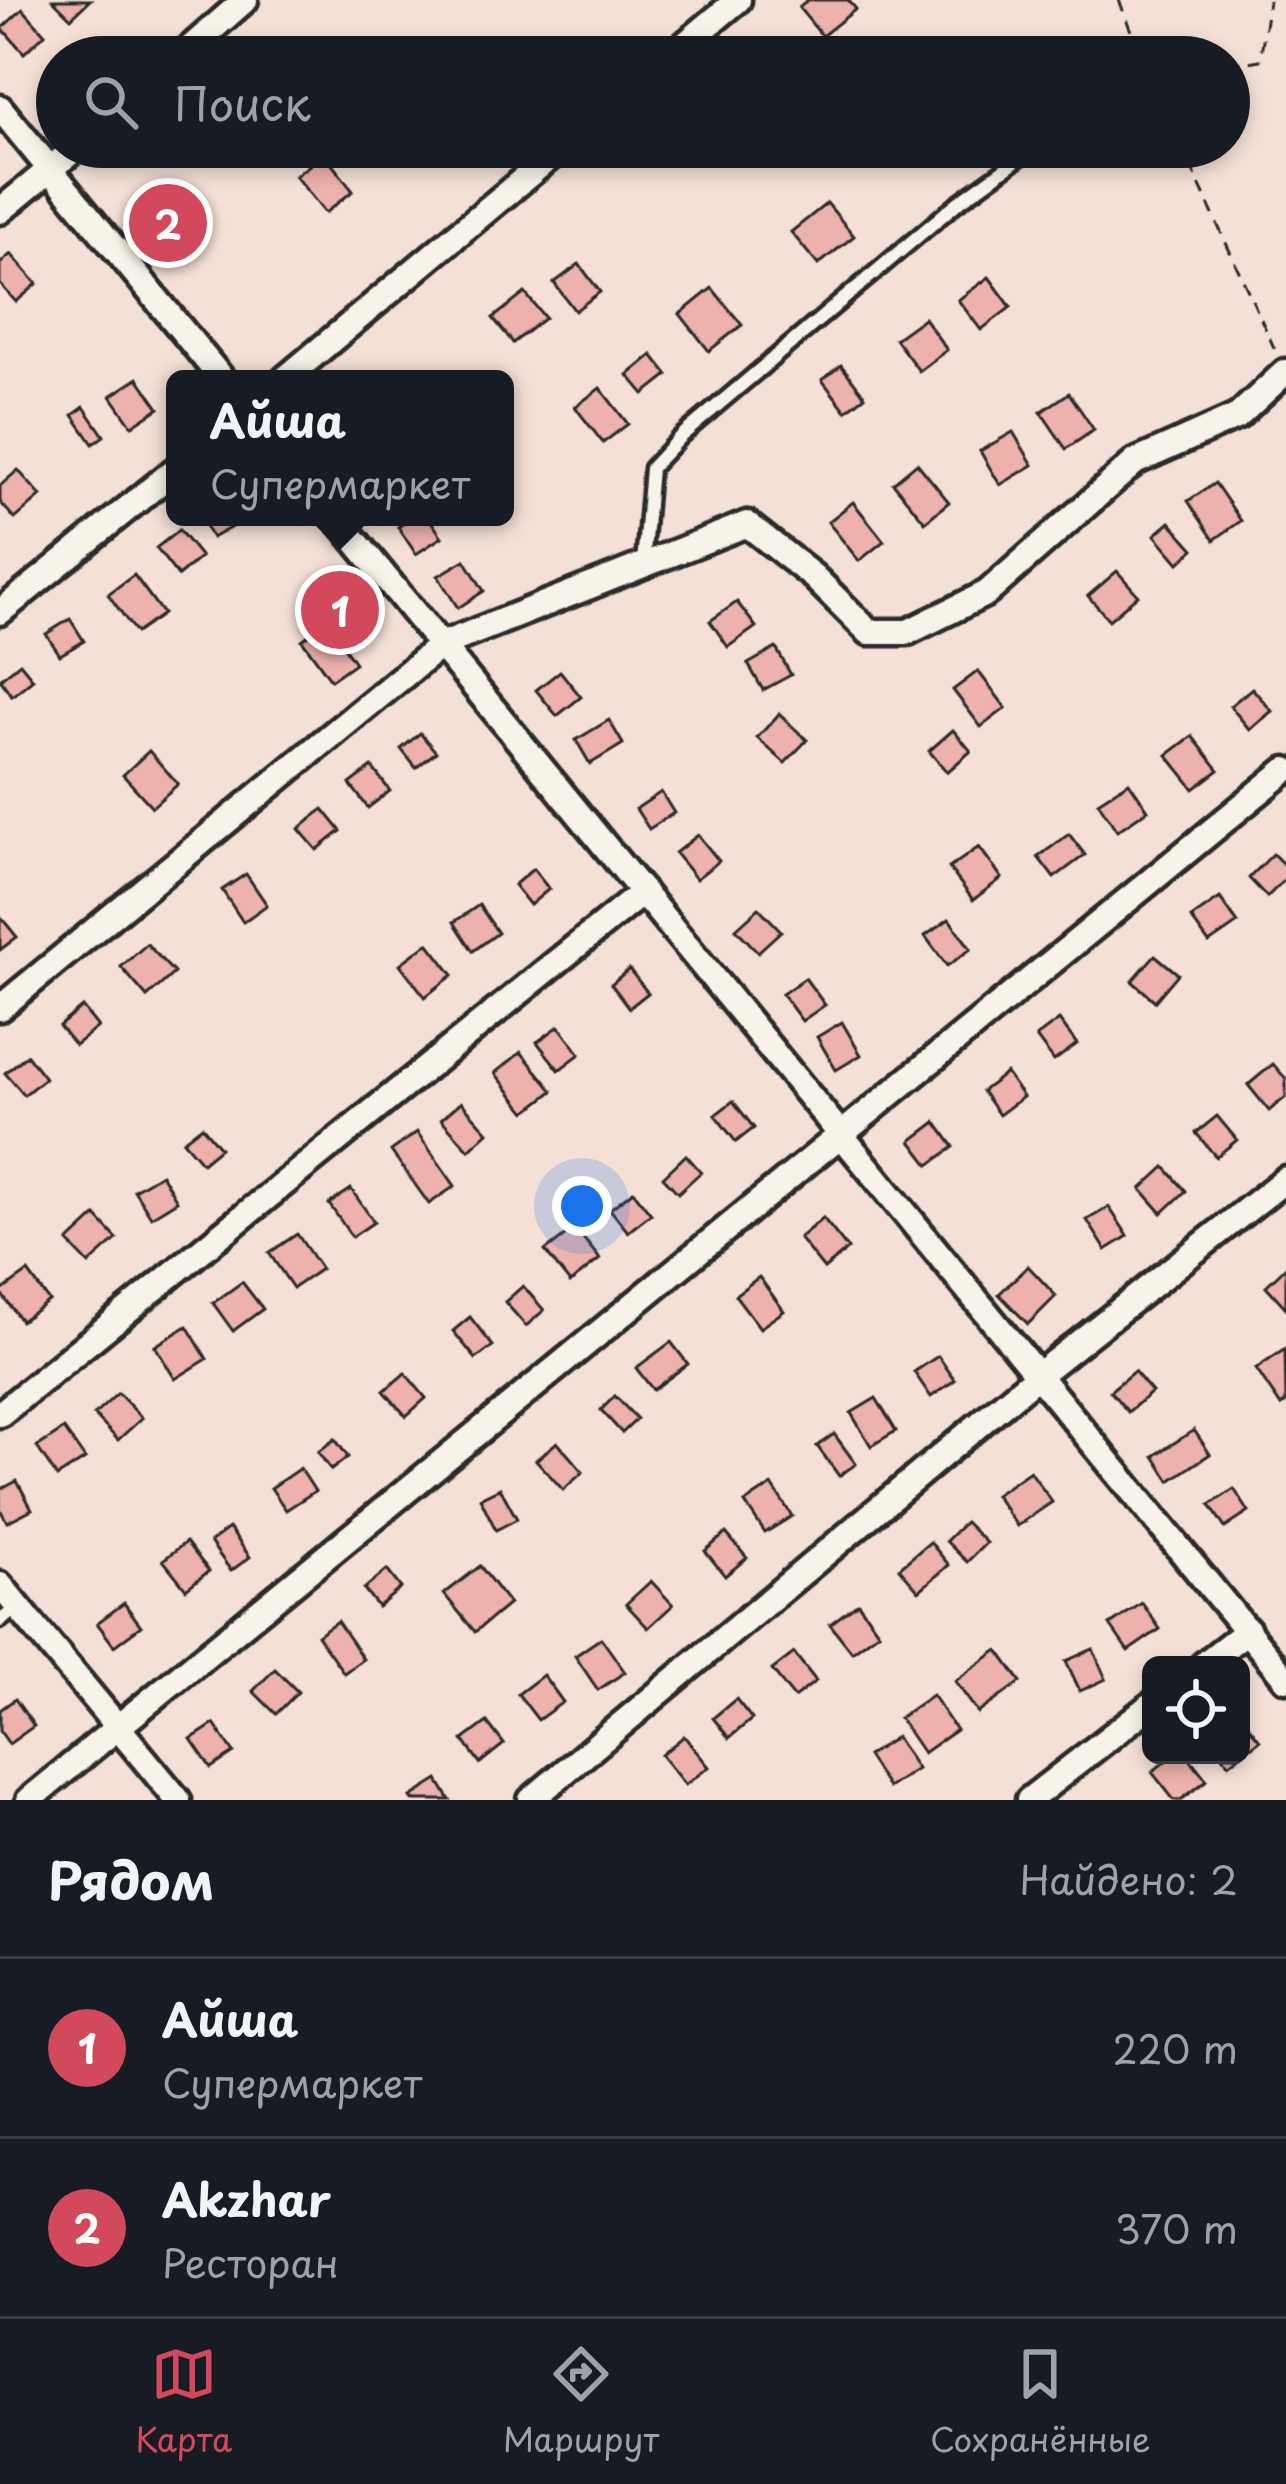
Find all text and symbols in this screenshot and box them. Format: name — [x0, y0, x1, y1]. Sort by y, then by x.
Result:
search box — [36, 36, 1250, 168]
text: Поиск — [174, 68, 311, 136]
icon: search — [78, 69, 144, 135]
pin: 2 — [129, 178, 207, 268]
popup — [166, 370, 514, 526]
text: Айша — [210, 385, 346, 453]
text: Супермаркет — [210, 453, 470, 512]
pin: 1 — [301, 565, 379, 655]
your location — [552, 1176, 612, 1236]
map controls — [1142, 1656, 1250, 1764]
button: locate — [1142, 1656, 1250, 1764]
text: Рядом — [48, 1840, 214, 1917]
text: Найдено: 2 — [1019, 1849, 1238, 1908]
text: Айша — [162, 1984, 298, 2052]
text: 1 — [78, 2018, 96, 2077]
text: 220 m — [1113, 2018, 1238, 2077]
text: Супермаркет — [162, 2052, 422, 2111]
text: Akzhar — [162, 2164, 331, 2232]
text: 2 — [73, 2198, 101, 2257]
text: 370 m — [1115, 2198, 1238, 2257]
text: Ресторан — [162, 2232, 339, 2291]
tab: Карта — [135, 2341, 232, 2463]
tab: Маршрут — [503, 2341, 659, 2463]
tab: Сохранённые — [930, 2341, 1151, 2463]

